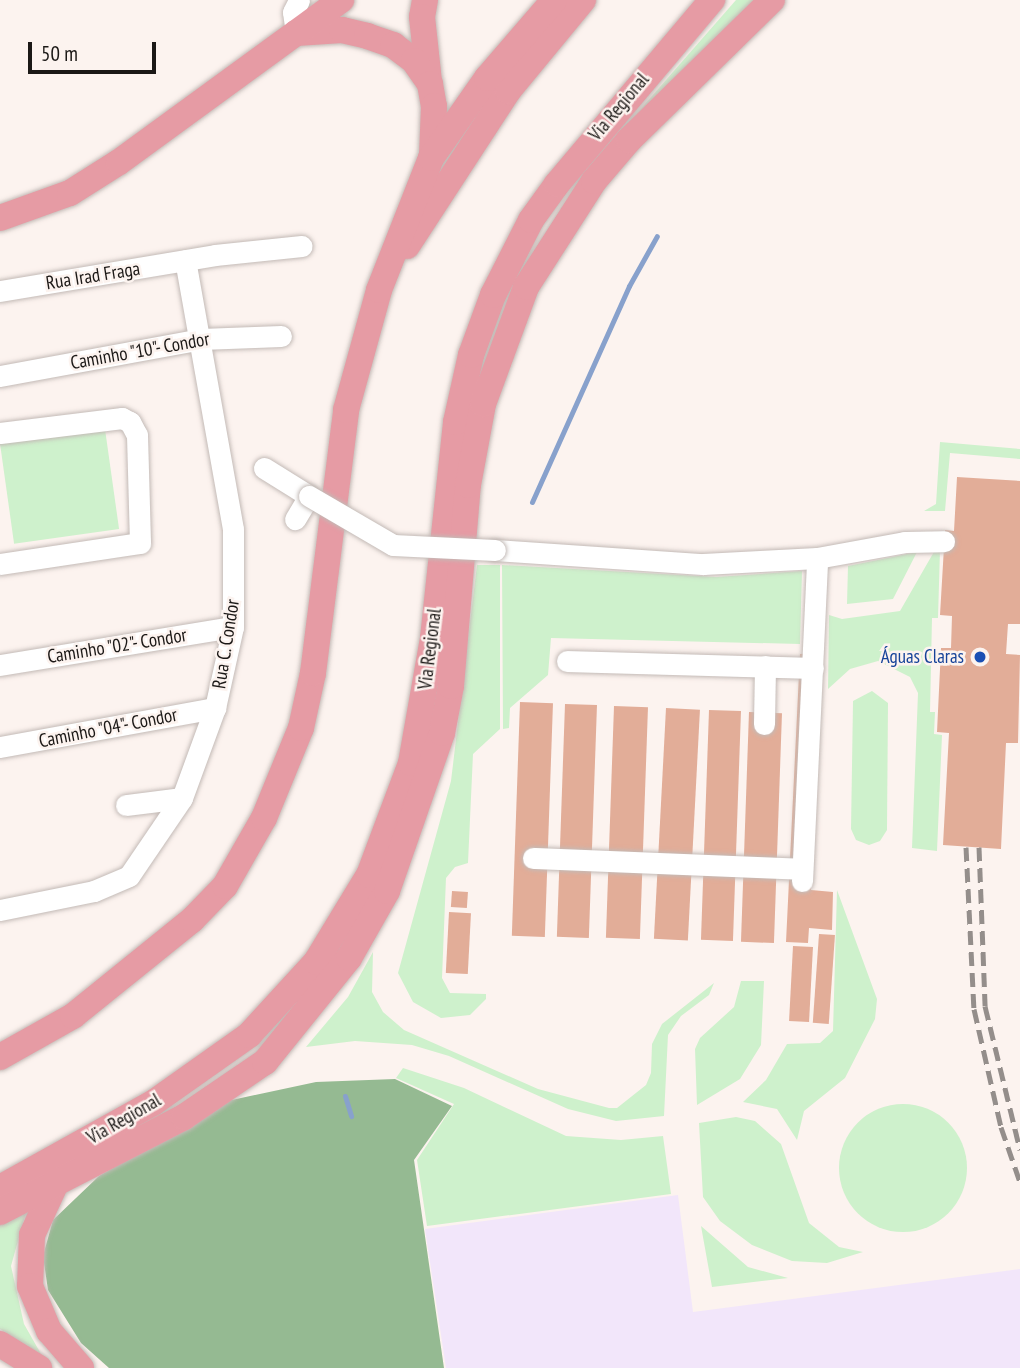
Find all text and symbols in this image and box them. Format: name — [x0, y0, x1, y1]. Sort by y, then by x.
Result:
scale bar — [32, 28, 159, 72]
text: 50 m — [41, 40, 78, 67]
street label: Via Regional — [584, 68, 654, 146]
street label: Rua Irad Fraga — [44, 257, 142, 295]
street label: Caminho "10"- Condor — [68, 327, 212, 375]
street label: Rua C. Condor — [208, 597, 244, 691]
street label: Via Regional — [414, 607, 446, 691]
street label: Caminho "02"- Condor — [45, 624, 189, 668]
place label: Águas Claras — [881, 646, 964, 668]
marker: Águas Claras — [970, 647, 990, 667]
street label: Caminho "04"- Condor — [36, 703, 180, 753]
street label: Via Regional — [83, 1089, 165, 1149]

